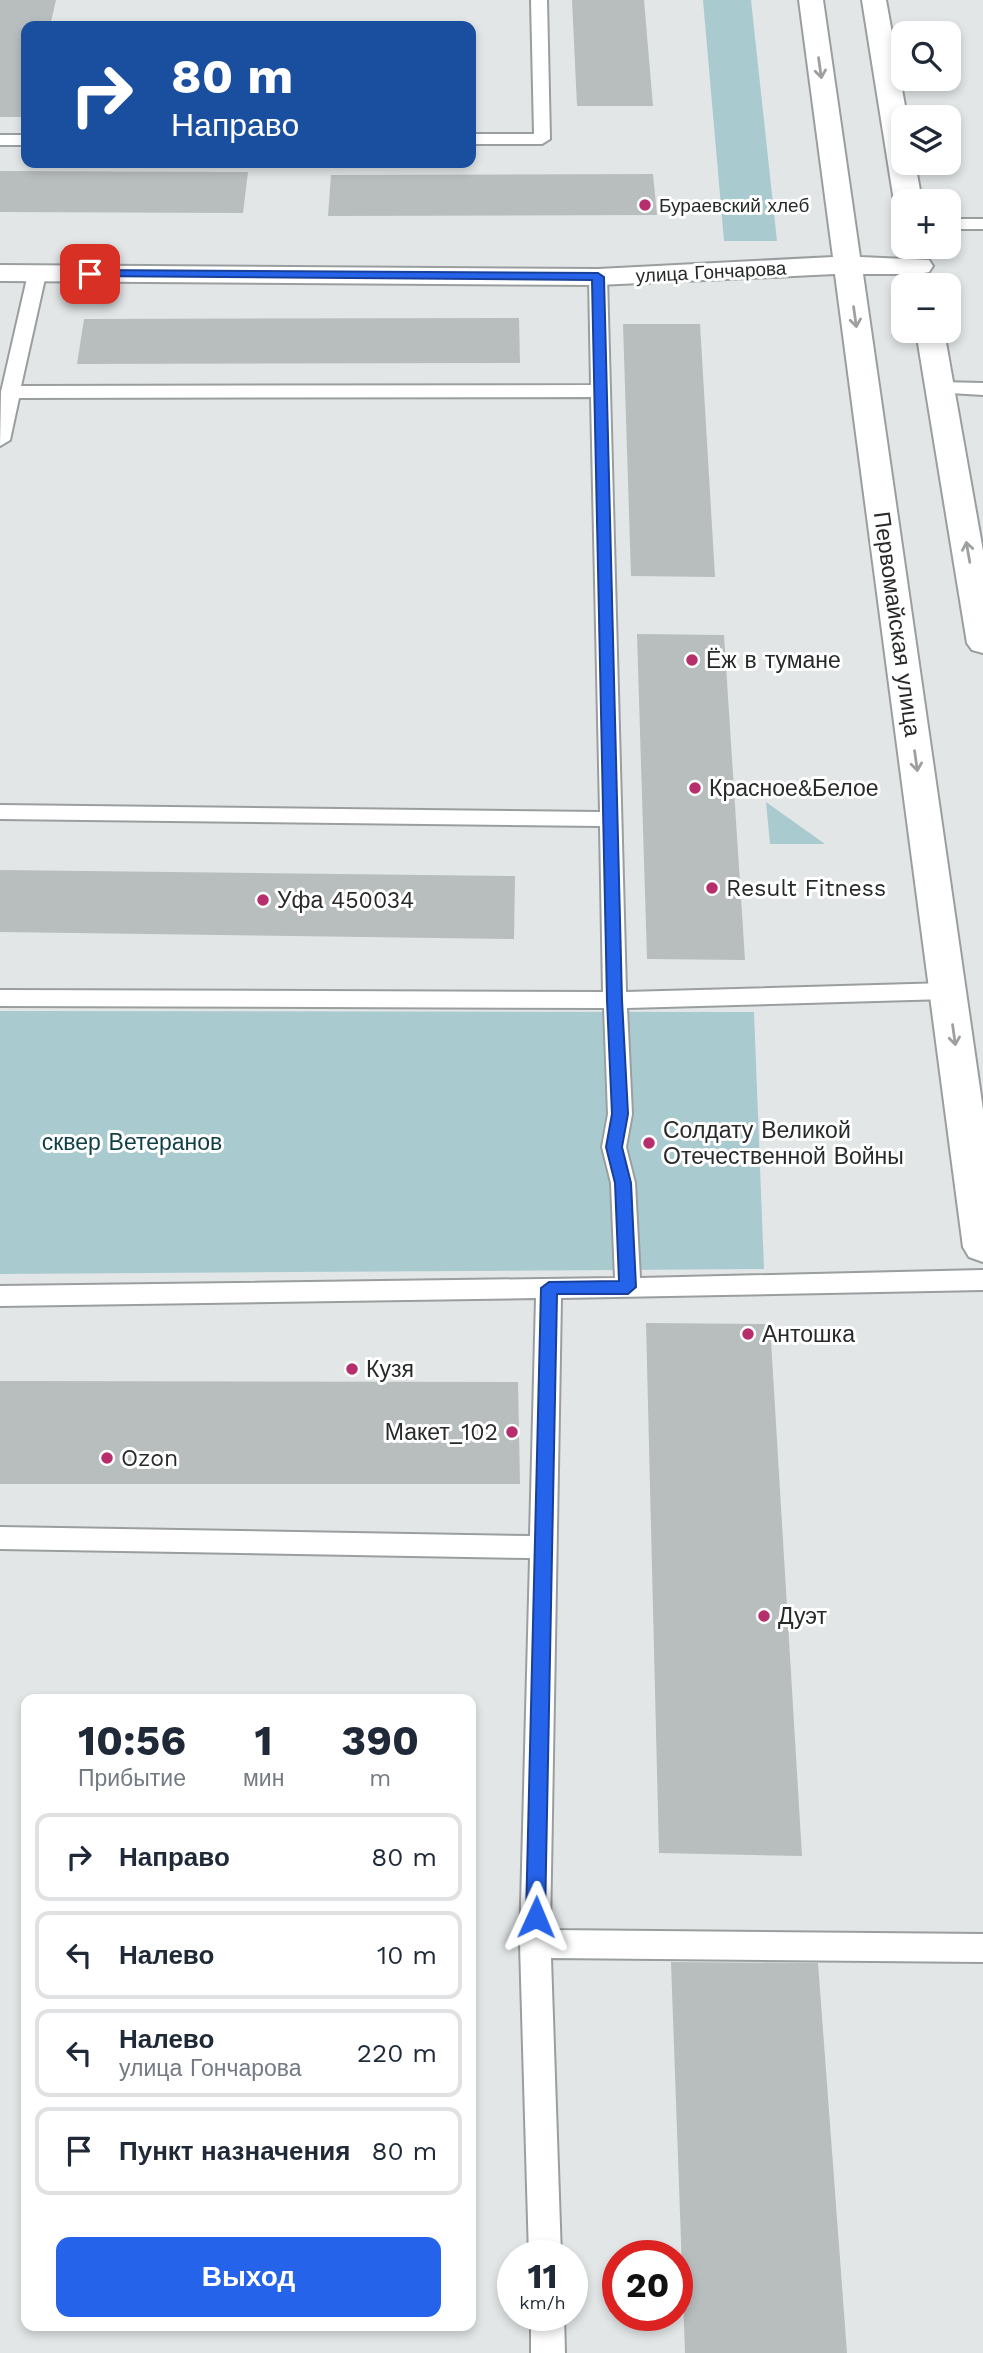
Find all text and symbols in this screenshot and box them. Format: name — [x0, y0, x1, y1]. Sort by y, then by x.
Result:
map controls — [891, 21, 961, 343]
button: search — [891, 21, 961, 91]
text: 80 m — [171, 47, 293, 105]
icon: right — [56, 49, 147, 140]
one-way arrow — [814, 56, 827, 78]
button: layers — [891, 105, 961, 175]
text: Направо — [171, 106, 299, 144]
button: + — [891, 189, 961, 259]
place label: Бураевский хлеб — [659, 194, 809, 217]
marker: Бураевский хлеб — [637, 197, 653, 213]
pin — [60, 244, 120, 304]
icon: arrive — [71, 255, 109, 293]
street label: улица Гончарова — [635, 257, 787, 287]
button: − — [891, 273, 961, 343]
one-way arrow — [849, 305, 862, 328]
street label: Первомайская улица — [868, 510, 926, 738]
one-way arrow — [960, 541, 974, 564]
place label: Ёж в тумане — [706, 647, 841, 674]
marker: Ёж в тумане — [684, 652, 700, 668]
one-way arrow — [909, 749, 922, 772]
place label: Красное&Белое — [709, 775, 878, 802]
marker: Красное&Белое — [687, 780, 703, 796]
place label: Result Fitness — [726, 875, 886, 902]
marker: Result Fitness — [704, 880, 720, 896]
place label: Уфа 450034 — [277, 887, 414, 914]
marker: Уфа 450034 — [255, 892, 271, 908]
one-way arrow — [947, 1023, 960, 1046]
place label: Солдату Великой Отечественной Войны — [663, 1117, 904, 1170]
park label: сквер Ветеранов — [42, 1129, 222, 1156]
marker: Солдату Великой Отечественной Войны — [641, 1135, 657, 1151]
place label: Антошка — [762, 1321, 855, 1348]
marker: Антошка — [740, 1326, 756, 1342]
place label: Кузя — [366, 1356, 414, 1383]
marker: Кузя — [344, 1361, 360, 1377]
place label: Макет_102 — [385, 1419, 498, 1446]
marker: Макет_102 — [504, 1424, 520, 1440]
place label: Ozon — [121, 1445, 178, 1472]
marker: Ozon — [99, 1450, 115, 1466]
place label: Дуэт — [778, 1603, 828, 1630]
marker: Дуэт — [756, 1608, 772, 1624]
text: 10:56 — [78, 1716, 186, 1765]
text: 1 — [255, 1716, 273, 1765]
text: 390 — [341, 1716, 419, 1765]
text: Прибытие — [78, 1765, 186, 1792]
text: мин — [243, 1765, 284, 1792]
text: m — [369, 1765, 391, 1792]
icon: right — [60, 1838, 98, 1876]
text: Направо — [119, 1842, 230, 1872]
text: 80 m — [371, 1842, 437, 1872]
position arrow — [499, 1880, 573, 1954]
icon: left — [60, 1936, 98, 1974]
text: Налево — [119, 1940, 214, 1970]
text: 10 m — [377, 1940, 437, 1970]
text: Налево — [119, 2024, 214, 2054]
icon: left — [60, 2034, 98, 2072]
text: 220 m — [357, 2038, 437, 2068]
text: улица Гончарова — [119, 2055, 302, 2082]
icon: arrive — [60, 2132, 98, 2170]
text: Пункт назначения — [119, 2136, 350, 2166]
text: 80 m — [371, 2136, 437, 2166]
button: Выход — [56, 2237, 441, 2317]
speed limit sign: 20 — [602, 2240, 693, 2331]
text: 11 — [527, 2255, 558, 2297]
text: km/h — [519, 2292, 566, 2313]

